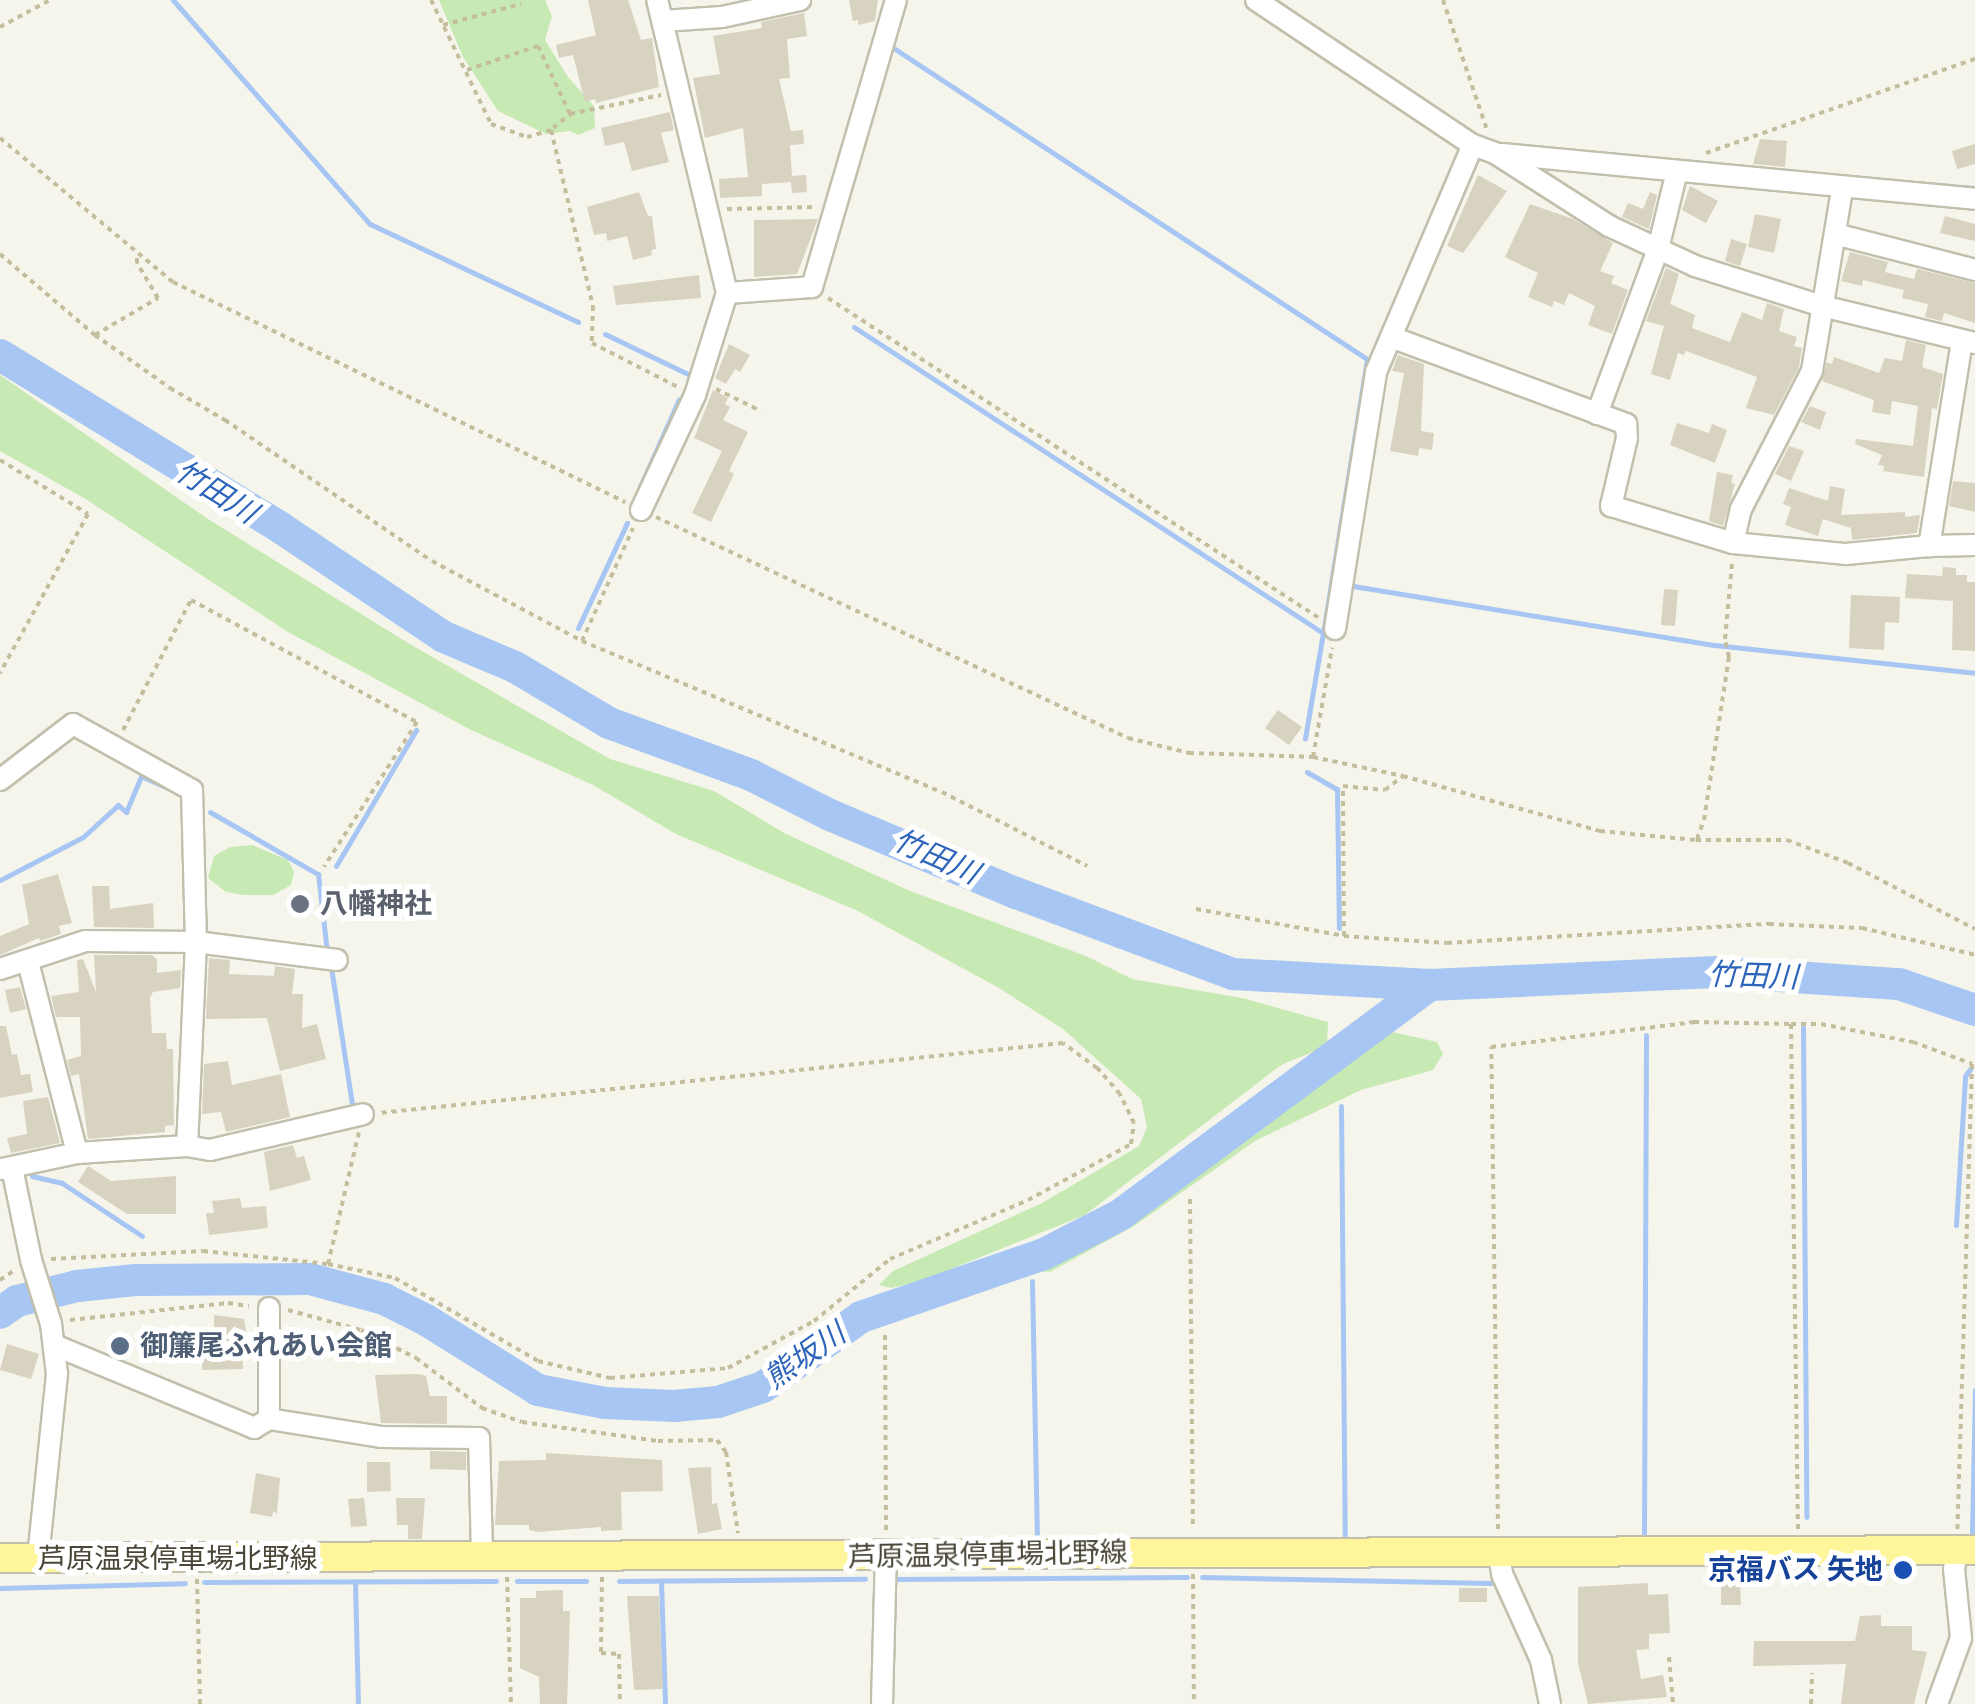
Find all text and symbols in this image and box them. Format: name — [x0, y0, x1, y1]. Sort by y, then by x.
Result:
water label: 竹田川 — [168, 453, 264, 531]
water label: 竹田川 — [888, 822, 984, 892]
place label: 八幡神社 — [320, 887, 432, 921]
marker: 八幡神社 — [289, 893, 311, 915]
water label: 竹田川 — [1707, 956, 1799, 996]
water label: 熊坂川 — [758, 1315, 852, 1397]
place label: 御簾尾ふれあい会館 — [140, 1329, 392, 1363]
marker: 御簾尾ふれあい会館 — [109, 1335, 131, 1357]
street label: 芦原温泉停車場北野線 — [848, 1536, 1128, 1574]
street label: 芦原温泉停車場北野線 — [38, 1542, 318, 1576]
place label: 京福バス 矢地 — [1708, 1553, 1883, 1587]
marker: 京福バス 矢地 — [1892, 1559, 1914, 1581]

